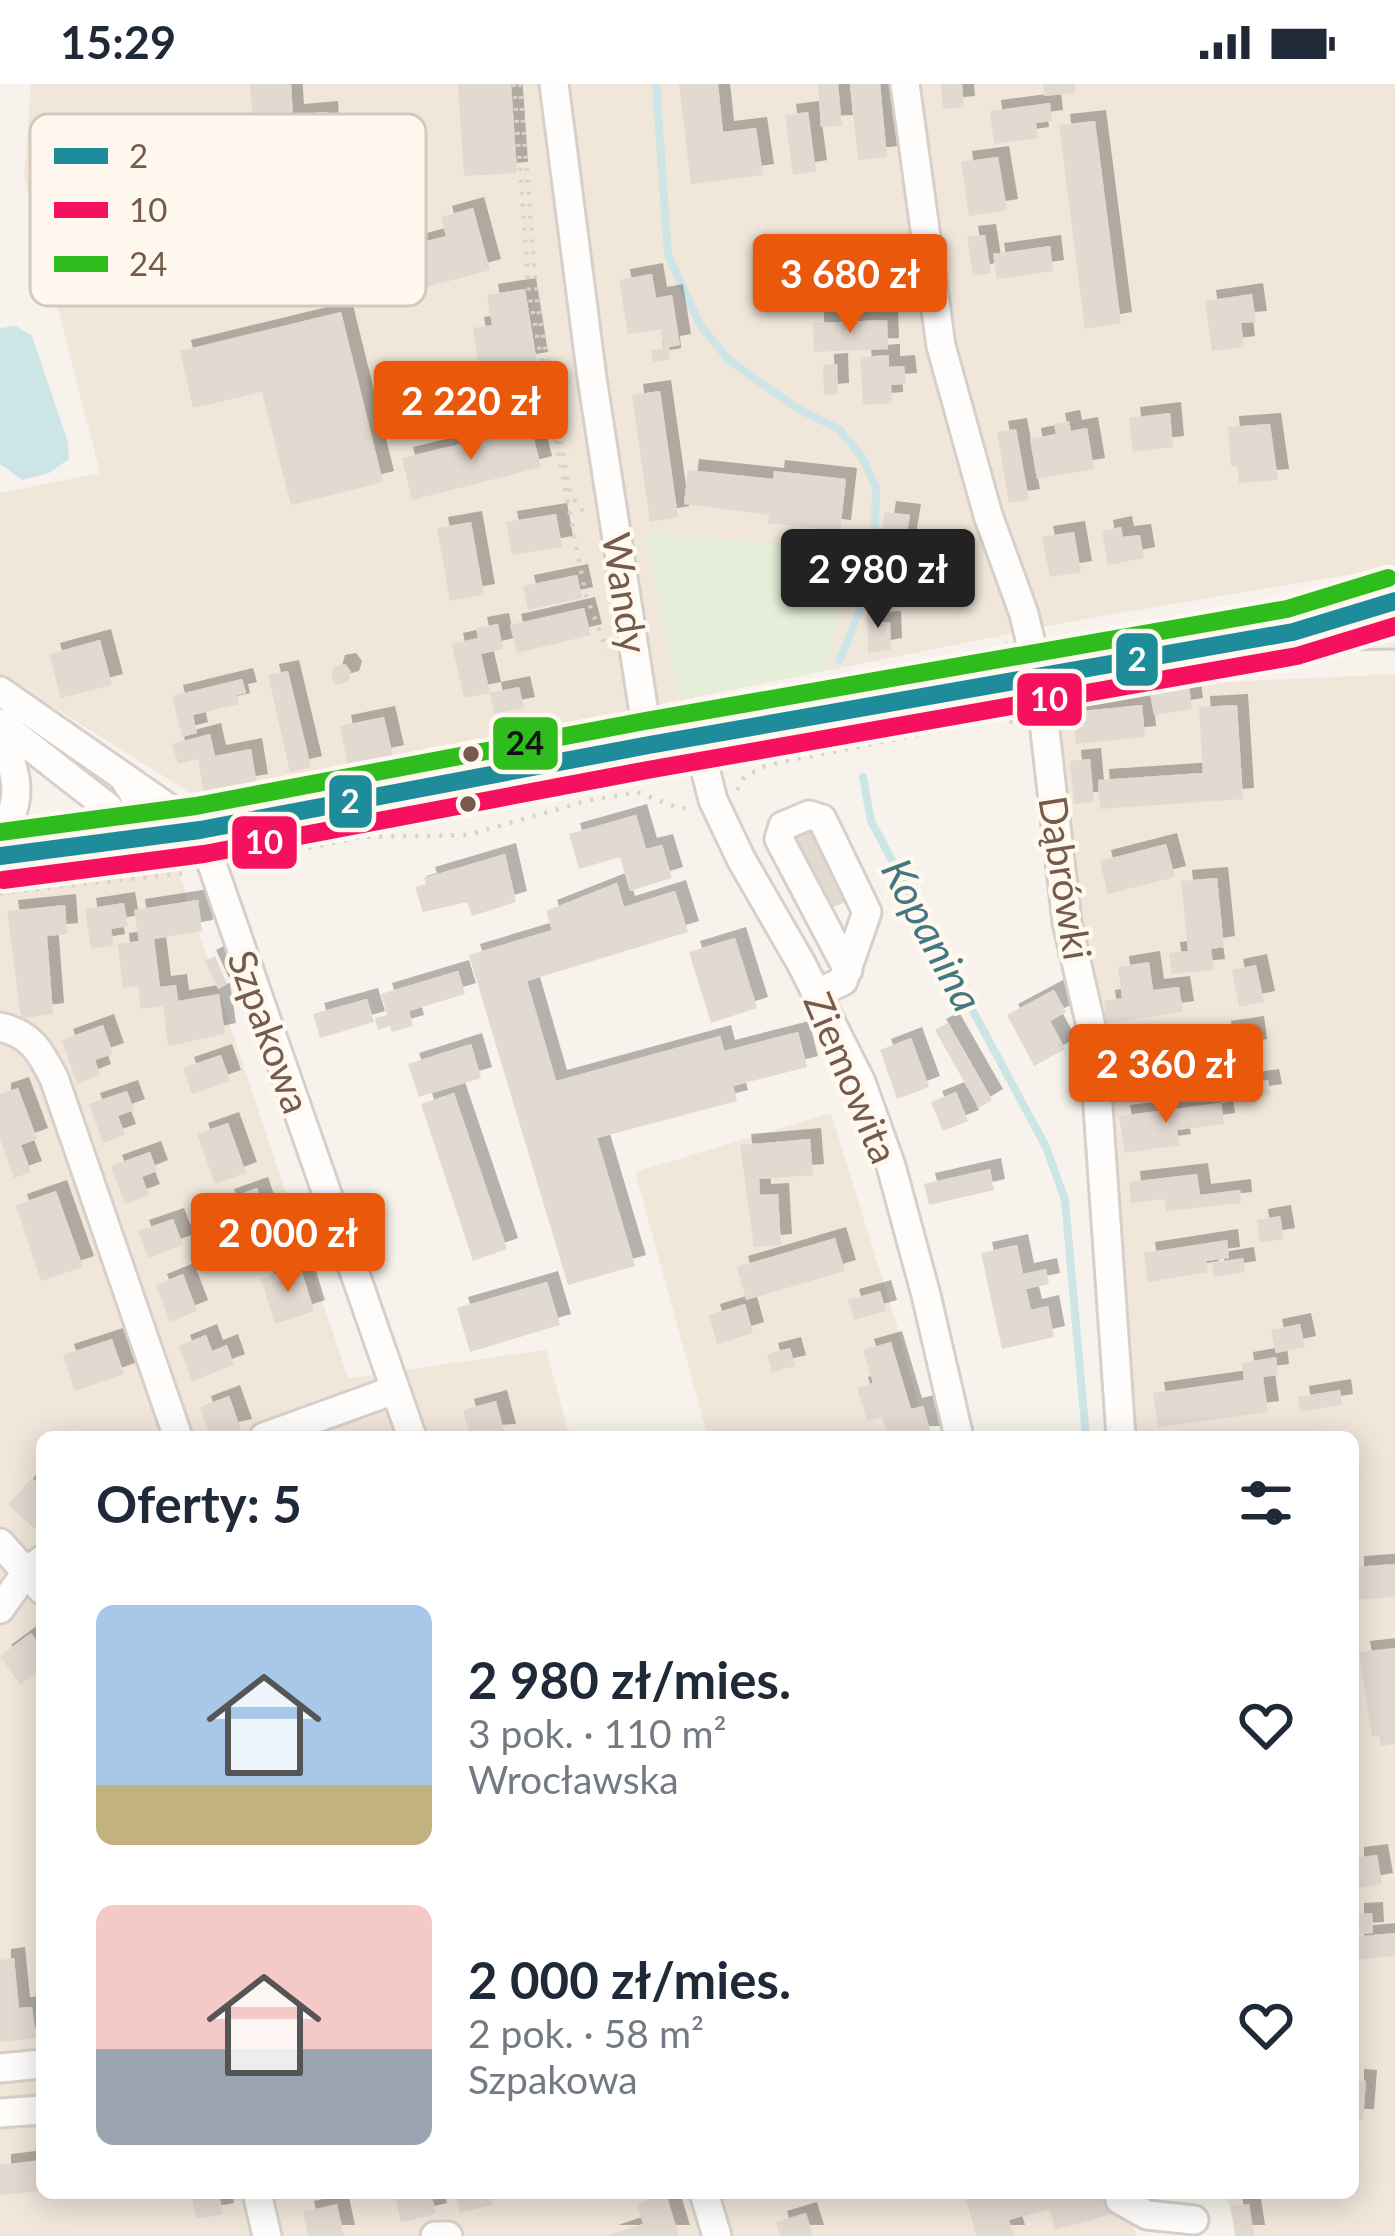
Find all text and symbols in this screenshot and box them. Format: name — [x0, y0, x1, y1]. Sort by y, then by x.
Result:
text: 15:29 — [60, 15, 176, 69]
legend — [30, 114, 426, 306]
text: 2 — [129, 135, 148, 175]
text: 10 — [129, 189, 167, 229]
pin: 3 680 zł — [726, 234, 974, 336]
text: 24 — [129, 243, 167, 283]
text: 3 680 zł — [780, 250, 920, 296]
pin: 2 220 zł — [347, 361, 595, 463]
text: 2 220 zł — [401, 377, 541, 423]
street label: Wandy — [594, 529, 658, 656]
pin: 2 980 zł — [754, 529, 1002, 631]
text: 2 980 zł — [808, 545, 948, 591]
line badge: 2 — [1114, 631, 1160, 688]
text: 2 — [1127, 638, 1147, 678]
line badge: 10 — [1015, 671, 1084, 728]
text: 10 — [1030, 678, 1068, 718]
line badge: 24 — [491, 715, 560, 772]
text: 24 — [506, 722, 544, 762]
unlabelled marker — [460, 743, 482, 765]
line badge: 2 — [327, 773, 374, 830]
text: 2 — [340, 780, 360, 820]
unlabelled marker — [457, 793, 479, 815]
street label: Dąbrówki — [1030, 793, 1102, 963]
line badge: 10 — [230, 814, 299, 871]
text: 10 — [245, 821, 283, 861]
water label: Kopanina — [872, 850, 994, 1019]
street label: Szpakowa — [219, 944, 321, 1119]
street label: Ziemowita — [795, 985, 908, 1170]
pin: 2 360 zł — [1042, 1024, 1290, 1126]
text: 2 360 zł — [1096, 1040, 1236, 1086]
pin: 2 000 zł — [164, 1193, 412, 1295]
text: 2 000 zł — [218, 1209, 358, 1255]
icon: filters — [1233, 1470, 1299, 1536]
text: Oferty: 5 — [96, 1473, 302, 1534]
text: 2 980 zł/mies. — [468, 1649, 791, 1710]
icon: home — [192, 1653, 336, 1797]
icon: heart — [1233, 1692, 1299, 1758]
text: 3 pok. · 110 m² — [468, 1710, 727, 1756]
text: Wrocławska — [468, 1756, 679, 1802]
text: 2 000 zł/mies. — [468, 1949, 791, 2010]
icon: home — [192, 1953, 336, 2097]
icon: heart — [1233, 1992, 1299, 2058]
text: 2 pok. · 58 m² — [468, 2010, 704, 2056]
text: Szpakowa — [468, 2056, 638, 2102]

